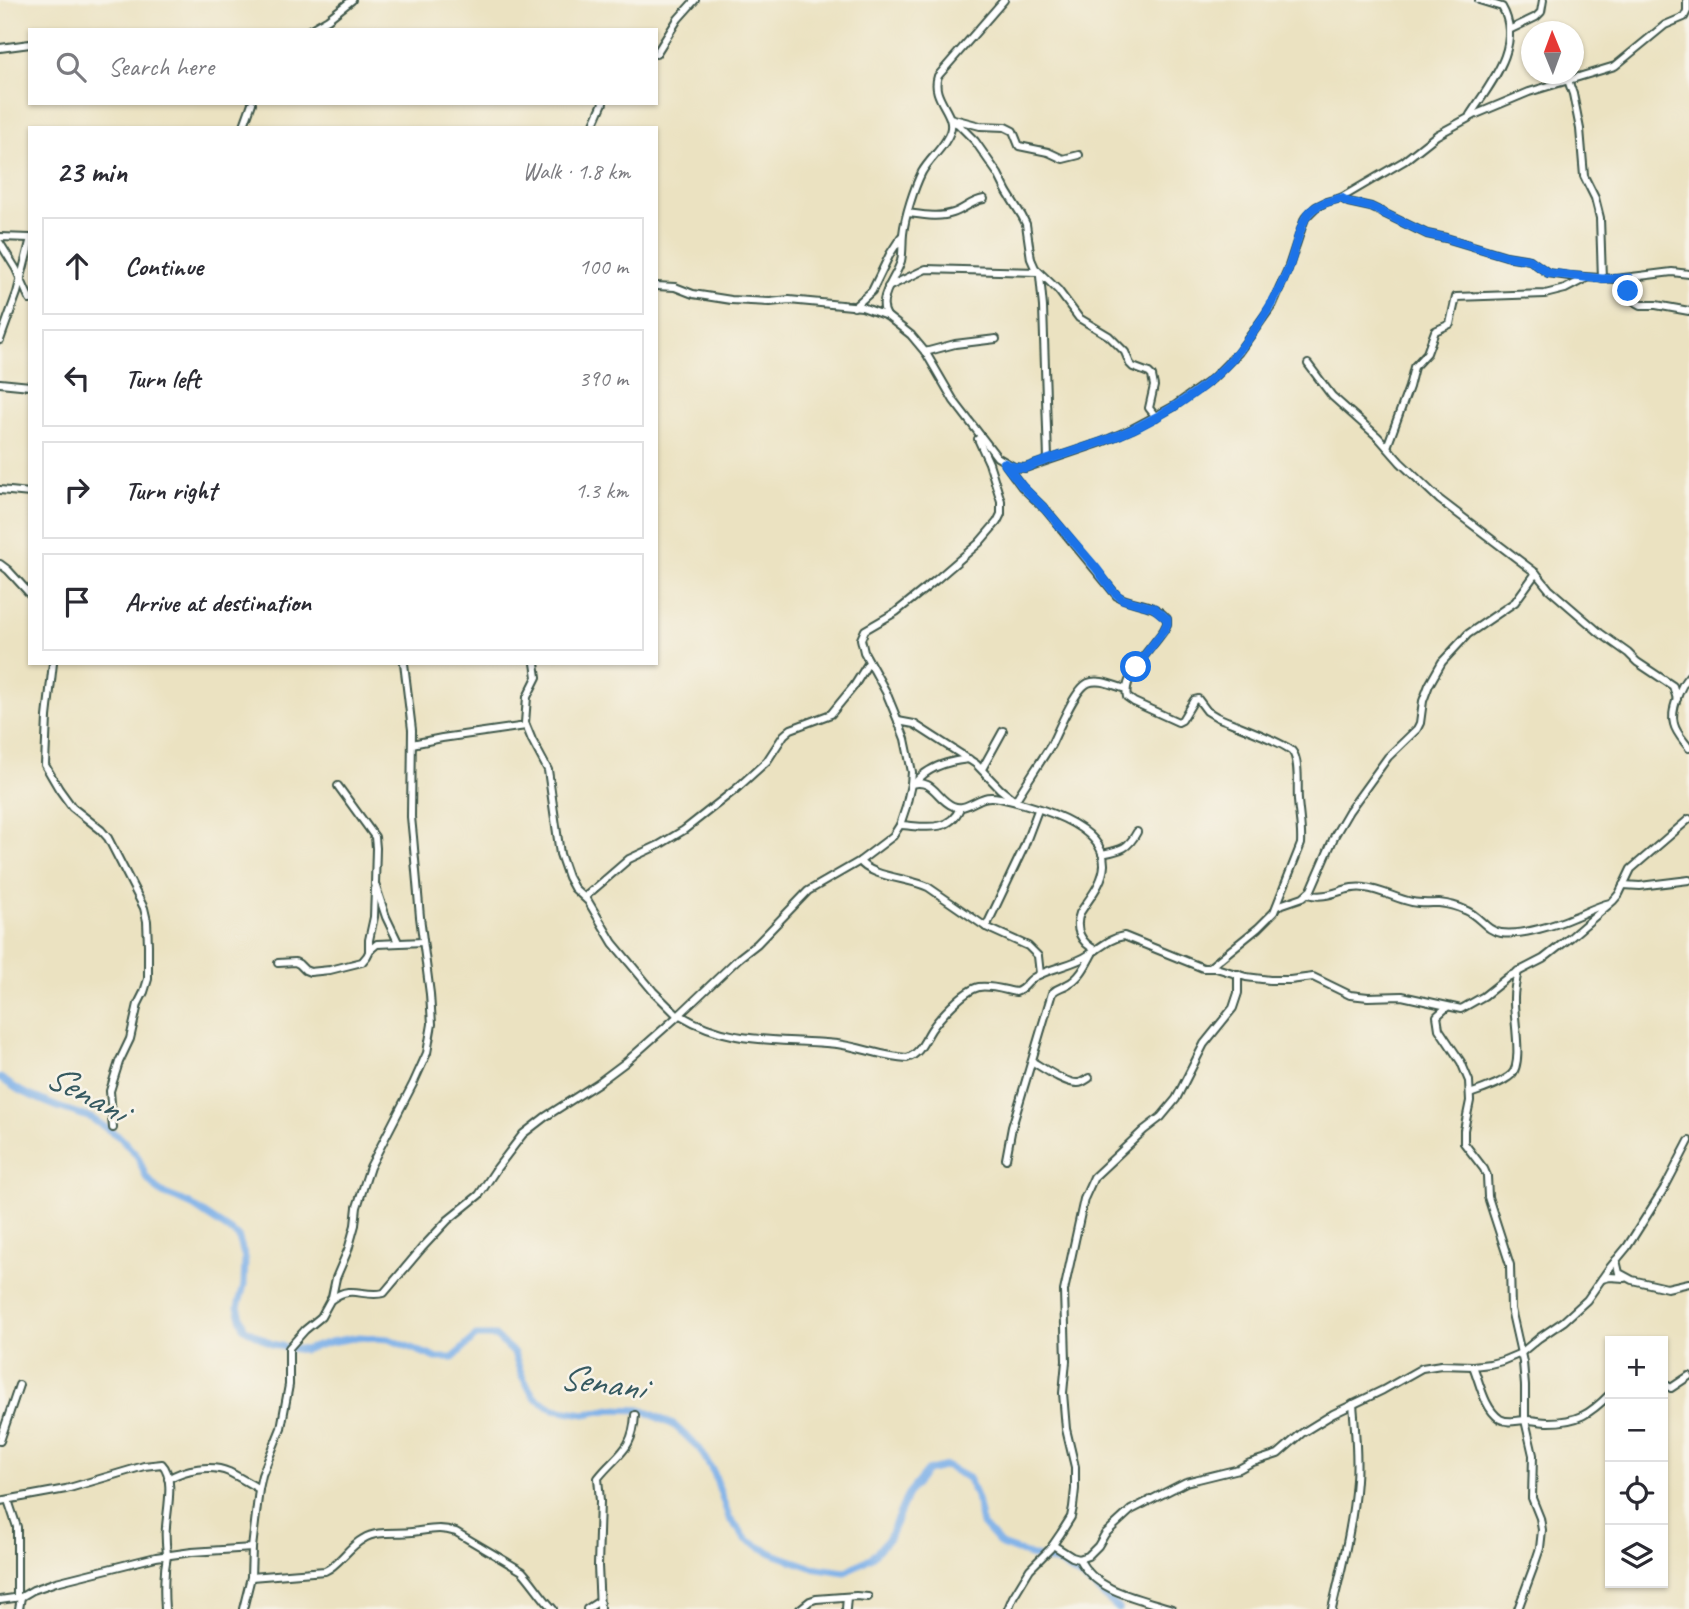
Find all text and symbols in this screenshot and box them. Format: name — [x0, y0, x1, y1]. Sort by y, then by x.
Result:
north arrow — [1521, 21, 1584, 84]
search box — [28, 28, 658, 105]
icon: search — [52, 48, 90, 86]
text: Search here — [108, 50, 214, 83]
text: 23 min — [56, 153, 127, 191]
text: Walk · 1.8 km — [522, 157, 630, 186]
icon: ahead — [58, 247, 96, 285]
text: Continue — [125, 250, 203, 283]
text: 100 m — [579, 252, 628, 281]
route end — [1612, 275, 1643, 306]
icon: left — [58, 359, 96, 397]
text: Turn left — [125, 362, 200, 395]
text: 390 m — [579, 364, 628, 393]
icon: right — [58, 471, 96, 509]
text: Turn right — [125, 474, 216, 507]
text: 1.3 km — [575, 476, 628, 505]
icon: arrive — [58, 583, 96, 621]
text: Arrive at destination — [125, 586, 311, 619]
route start — [1120, 651, 1151, 682]
water label: Senani — [39, 1052, 143, 1137]
map controls — [1605, 1336, 1668, 1588]
button: + — [1605, 1336, 1668, 1399]
water label: Senani — [557, 1352, 656, 1412]
button: − — [1605, 1399, 1668, 1462]
button: locate — [1605, 1462, 1668, 1525]
button: layers — [1605, 1525, 1668, 1588]

